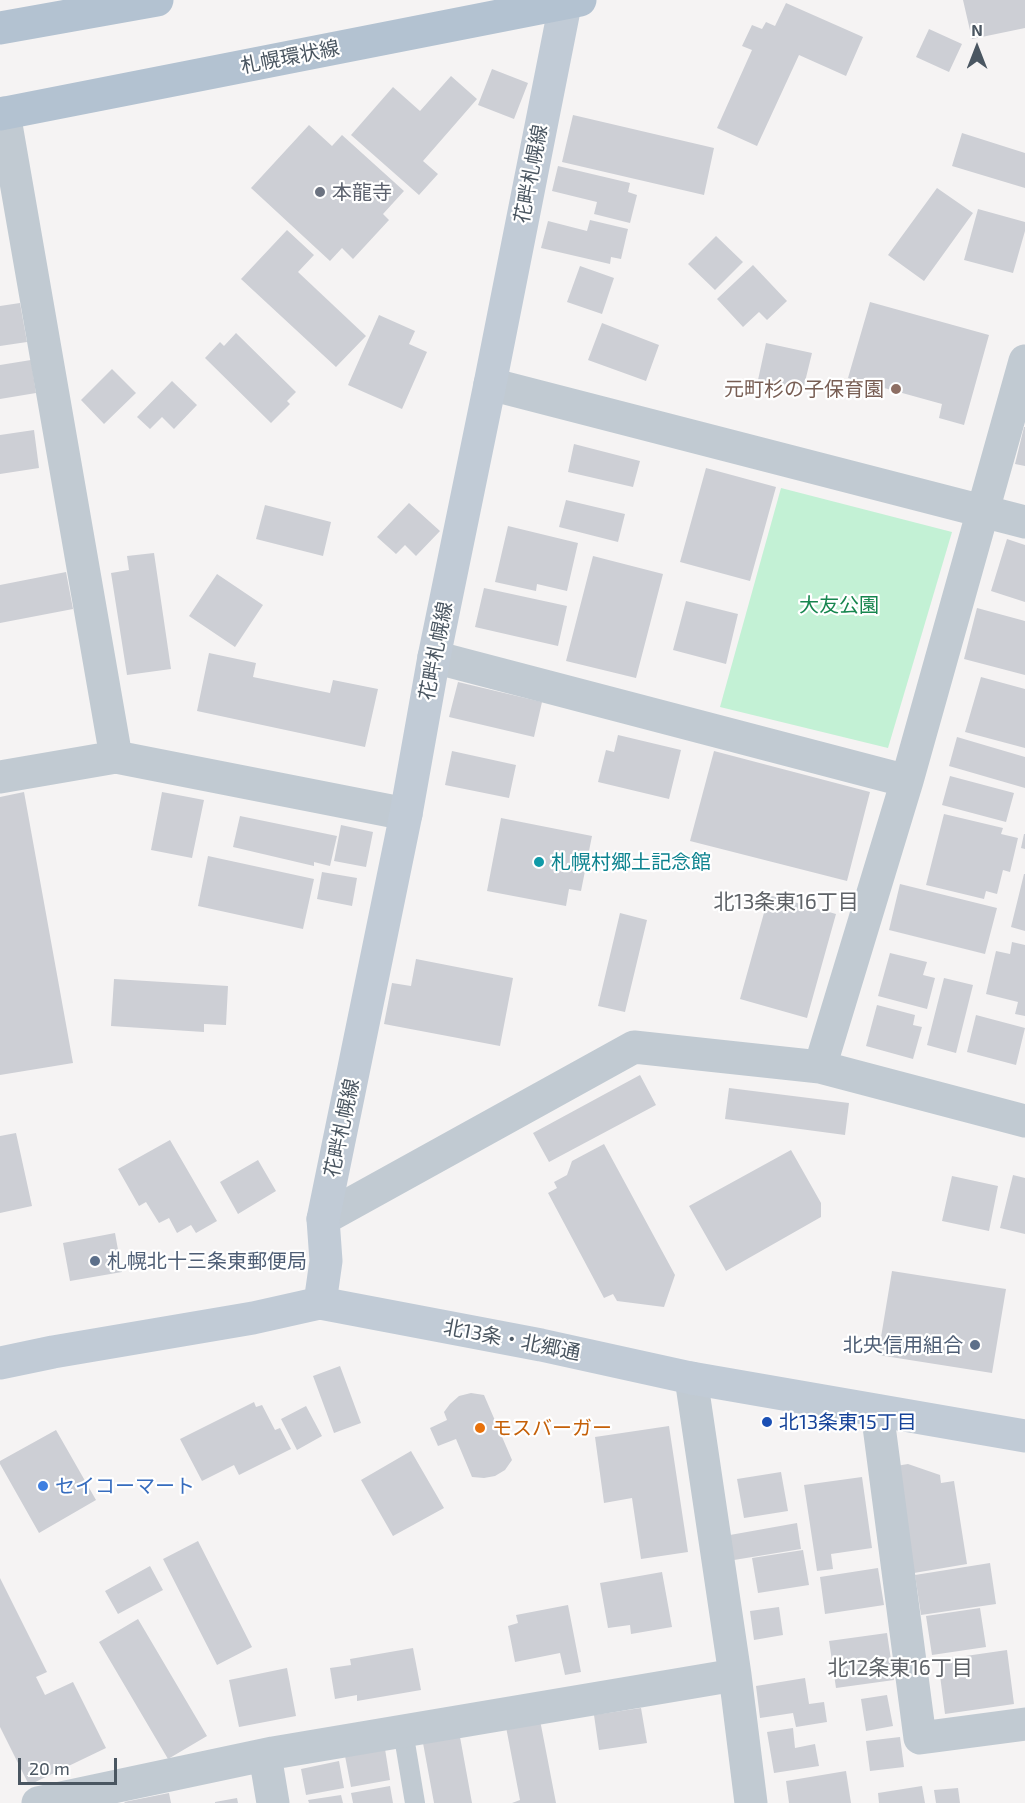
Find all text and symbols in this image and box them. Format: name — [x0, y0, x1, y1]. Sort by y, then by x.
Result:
north arrow — [947, 18, 1007, 78]
text: N — [971, 20, 983, 39]
street label: 札幌環状線 — [239, 36, 341, 78]
street label: 花畔札幌線 — [510, 123, 552, 225]
place label: 本龍寺 — [332, 180, 392, 204]
marker: 本龍寺 — [313, 185, 327, 199]
place label: 元町杉の子保育園 — [724, 377, 884, 401]
marker: 元町杉の子保育園 — [889, 382, 903, 396]
park label: 大友公園 — [799, 593, 879, 617]
street label: 花畔札幌線 — [415, 600, 457, 702]
place label: 札幌村郷土記念館 — [551, 850, 711, 874]
marker: 札幌村郷土記念館 — [532, 855, 546, 869]
district label: 北13条東16丁目 — [713, 889, 859, 915]
street label: 花畔札幌線 — [320, 1077, 364, 1179]
place label: 札幌北十三条東郵便局 — [107, 1249, 307, 1273]
marker: 札幌北十三条東郵便局 — [88, 1254, 102, 1268]
street label: 北13条・北郷通 — [441, 1315, 583, 1365]
place label: 北央信用組合 — [843, 1333, 963, 1357]
marker: 北央信用組合 — [968, 1338, 982, 1352]
place label: 北13条東15丁目 — [779, 1410, 917, 1434]
marker: 北13条東15丁目 — [760, 1415, 774, 1429]
place label: モスバーガー — [492, 1416, 612, 1440]
marker: モスバーガー — [473, 1421, 487, 1435]
place label: セイコーマート — [55, 1474, 195, 1498]
marker: セイコーマート — [36, 1479, 50, 1493]
district label: 北12条東16丁目 — [827, 1655, 973, 1681]
scale bar — [21, 1746, 120, 1784]
text: 20 m — [29, 1757, 70, 1779]

